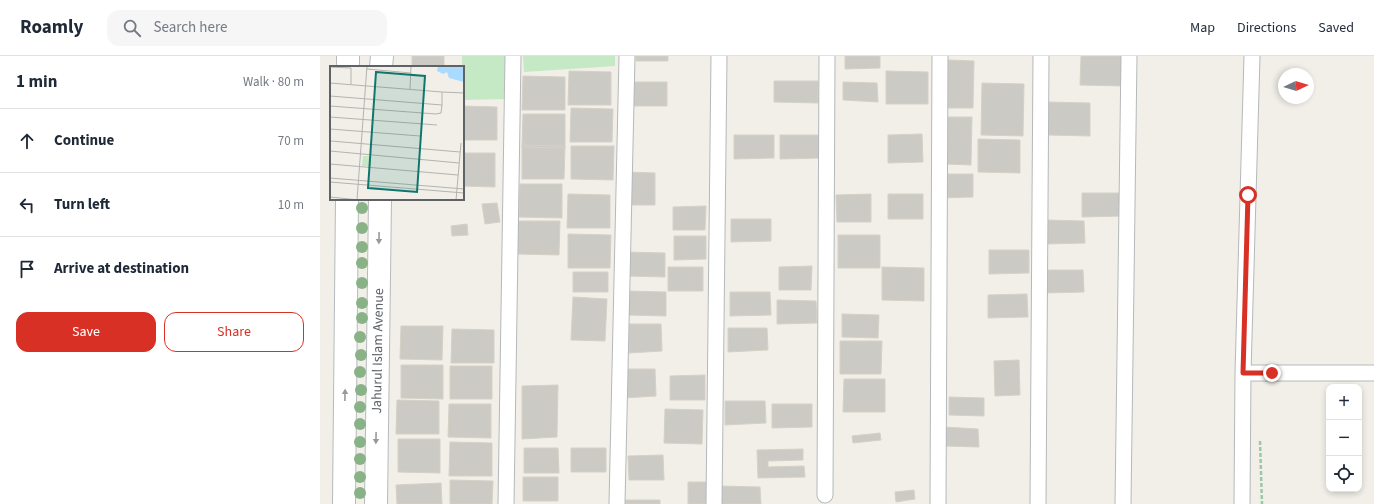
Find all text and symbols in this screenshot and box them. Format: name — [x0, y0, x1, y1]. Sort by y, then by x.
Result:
search box — [107, 10, 387, 46]
text: Roamly — [20, 14, 83, 41]
icon: search — [121, 17, 143, 39]
text: Search here — [153, 17, 227, 38]
text: Map — [1190, 18, 1215, 38]
text: Directions — [1237, 18, 1296, 38]
text: Saved — [1318, 18, 1354, 38]
inset map — [330, 66, 464, 200]
north arrow — [1278, 68, 1314, 104]
text: 1 min — [16, 70, 57, 94]
text: Walk · 80 m — [243, 73, 304, 91]
icon: ahead — [16, 130, 38, 152]
text: Continue — [54, 130, 114, 151]
text: 70 m — [278, 132, 304, 150]
route start — [1239, 186, 1257, 204]
icon: left — [16, 194, 38, 216]
text: Turn left — [54, 194, 110, 215]
text: 10 m — [278, 196, 304, 214]
one-way arrow — [376, 232, 382, 245]
icon: arrive — [16, 258, 38, 280]
text: Arrive at destination — [54, 258, 189, 279]
street label: Jahurul Islam Avenue — [367, 288, 389, 414]
button: Save — [16, 312, 156, 352]
button: Share — [164, 312, 304, 352]
route end — [1263, 364, 1281, 382]
map controls — [1326, 384, 1362, 492]
button: + — [1326, 384, 1362, 420]
one-way arrow — [342, 388, 348, 401]
button: − — [1326, 420, 1362, 456]
one-way arrow — [373, 432, 379, 445]
button: locate — [1326, 456, 1362, 492]

